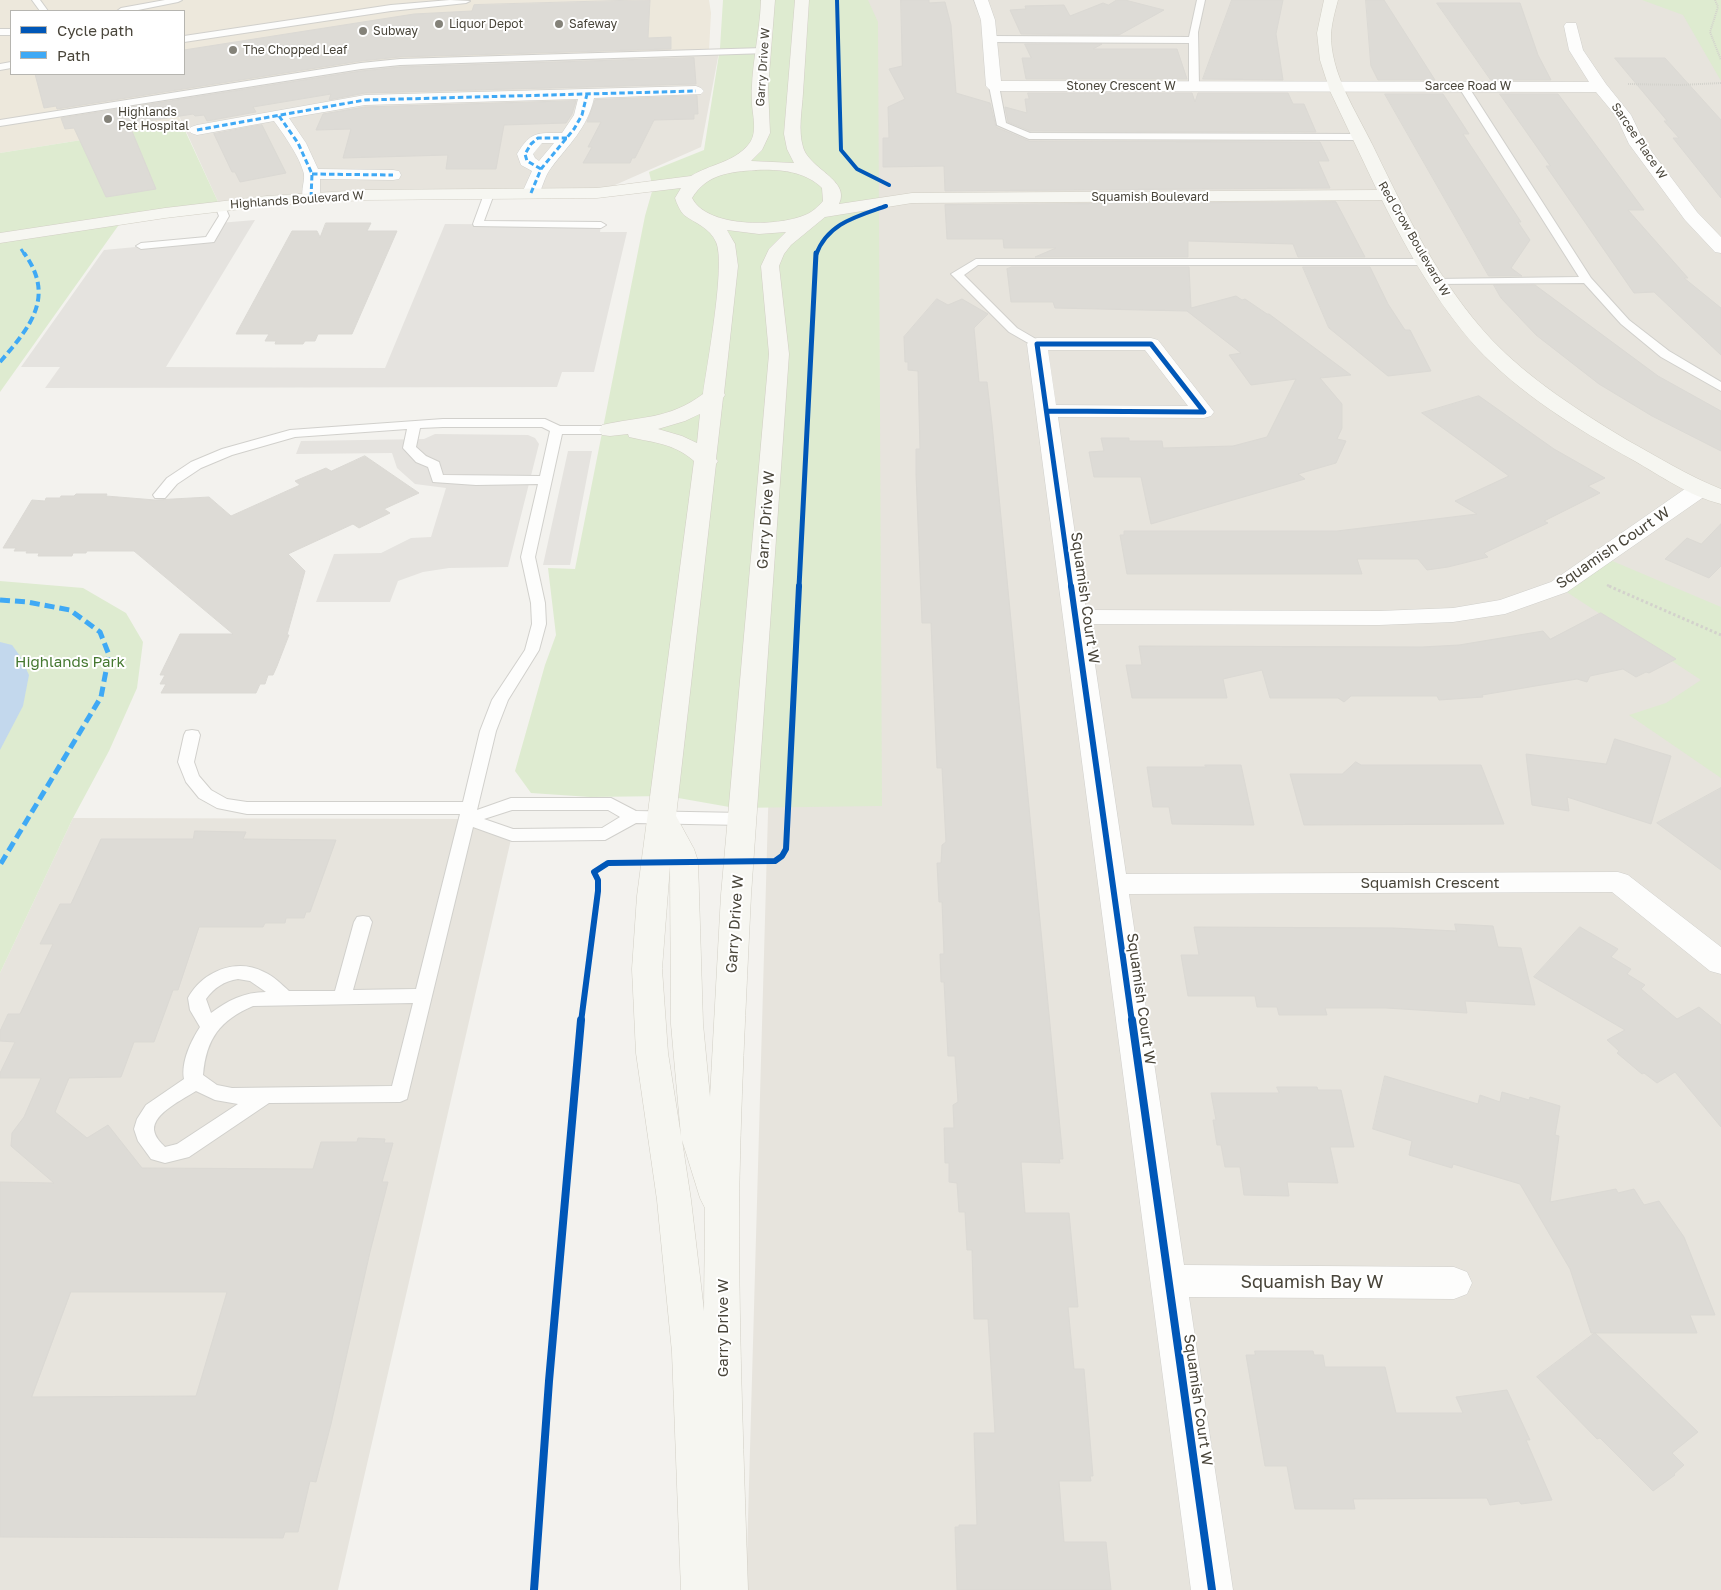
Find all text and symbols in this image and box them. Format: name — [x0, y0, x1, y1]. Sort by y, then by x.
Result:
legend — [10, 10, 185, 75]
place label: Liquor Depot — [449, 17, 523, 31]
place label: Safeway — [569, 17, 617, 31]
marker: Liquor Depot — [433, 18, 445, 30]
marker: Safeway — [553, 18, 565, 30]
text: Cycle path — [57, 21, 133, 39]
place label: Subway — [373, 24, 418, 38]
marker: Subway — [357, 25, 369, 37]
street label: Garry Drive W — [753, 27, 773, 107]
place label: The Chopped Leaf — [243, 43, 347, 57]
marker: The Chopped Leaf — [227, 44, 239, 56]
text: Path — [57, 46, 90, 64]
street label: Stoney Crescent W — [1066, 79, 1176, 93]
street label: Sarcee Road W — [1425, 79, 1511, 93]
street label: Sarcee Place W — [1608, 100, 1670, 182]
place label: Highlands Pet Hospital — [118, 105, 189, 133]
marker: Highlands Pet Hospital — [102, 113, 114, 125]
street label: Red Crow Boulevard W — [1375, 179, 1453, 299]
street label: Highlands Boulevard W — [229, 188, 365, 212]
street label: Squamish Boulevard — [1091, 190, 1209, 204]
street label: Garry Drive W — [754, 470, 778, 570]
street label: Squamish Court W — [1553, 503, 1673, 593]
street label: Squamish Court W — [1067, 531, 1103, 665]
park label: Highlands Park — [15, 653, 125, 671]
street label: Garry Drive W — [723, 874, 747, 974]
street label: Squamish Crescent — [1360, 874, 1500, 892]
street label: Squamish Court W — [1123, 932, 1159, 1066]
street label: Squamish Bay W — [1240, 1271, 1384, 1293]
street label: Garry Drive W — [714, 1279, 732, 1377]
street label: Squamish Court W — [1180, 1333, 1216, 1467]

